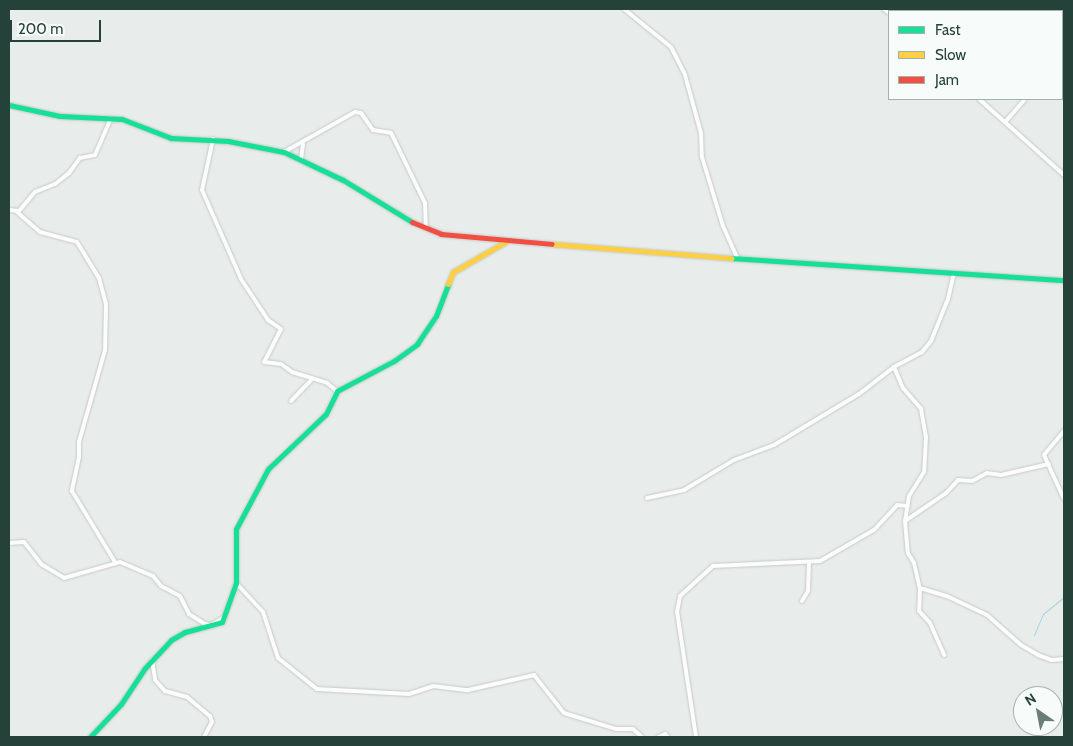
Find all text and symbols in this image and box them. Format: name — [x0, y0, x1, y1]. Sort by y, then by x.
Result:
scale bar — [12, 10, 104, 42]
legend — [888, 10, 1063, 100]
text: 200 m — [18, 20, 63, 38]
text: Fast — [935, 21, 960, 39]
text: Slow — [935, 46, 966, 64]
text: Jam — [935, 71, 959, 89]
north arrow — [1013, 686, 1063, 736]
text: N — [1021, 689, 1039, 710]

